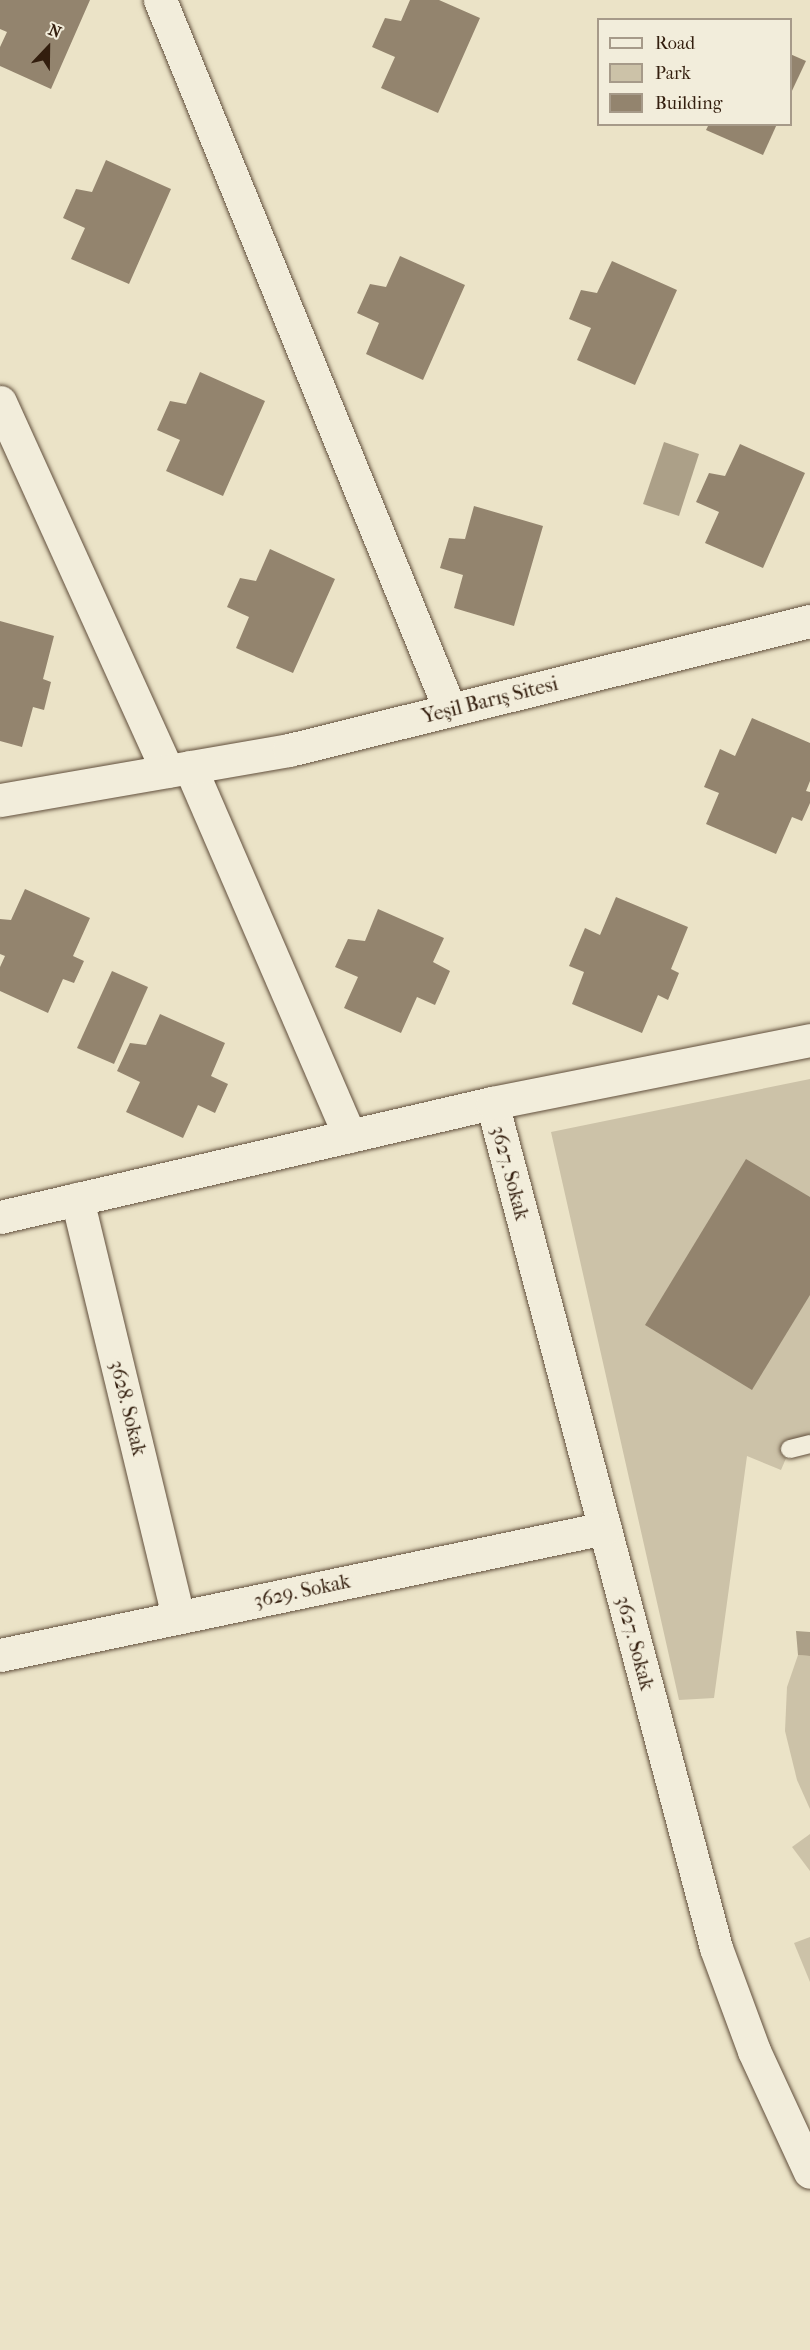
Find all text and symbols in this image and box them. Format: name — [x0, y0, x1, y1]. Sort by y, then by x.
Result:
north arrow — [18, 18, 78, 78]
legend — [597, 18, 792, 126]
text: N — [46, 20, 64, 42]
text: Road — [655, 33, 695, 54]
text: Park — [655, 63, 691, 84]
text: Building — [655, 93, 722, 114]
street label: Yeşil Barış Sitesi — [419, 671, 561, 729]
street label: 3627. Sokak — [486, 1123, 534, 1223]
street label: 3628. Sokak — [105, 1358, 151, 1458]
street label: 3629. Sokak — [252, 1569, 352, 1613]
street label: 3627. Sokak — [611, 1593, 659, 1693]

